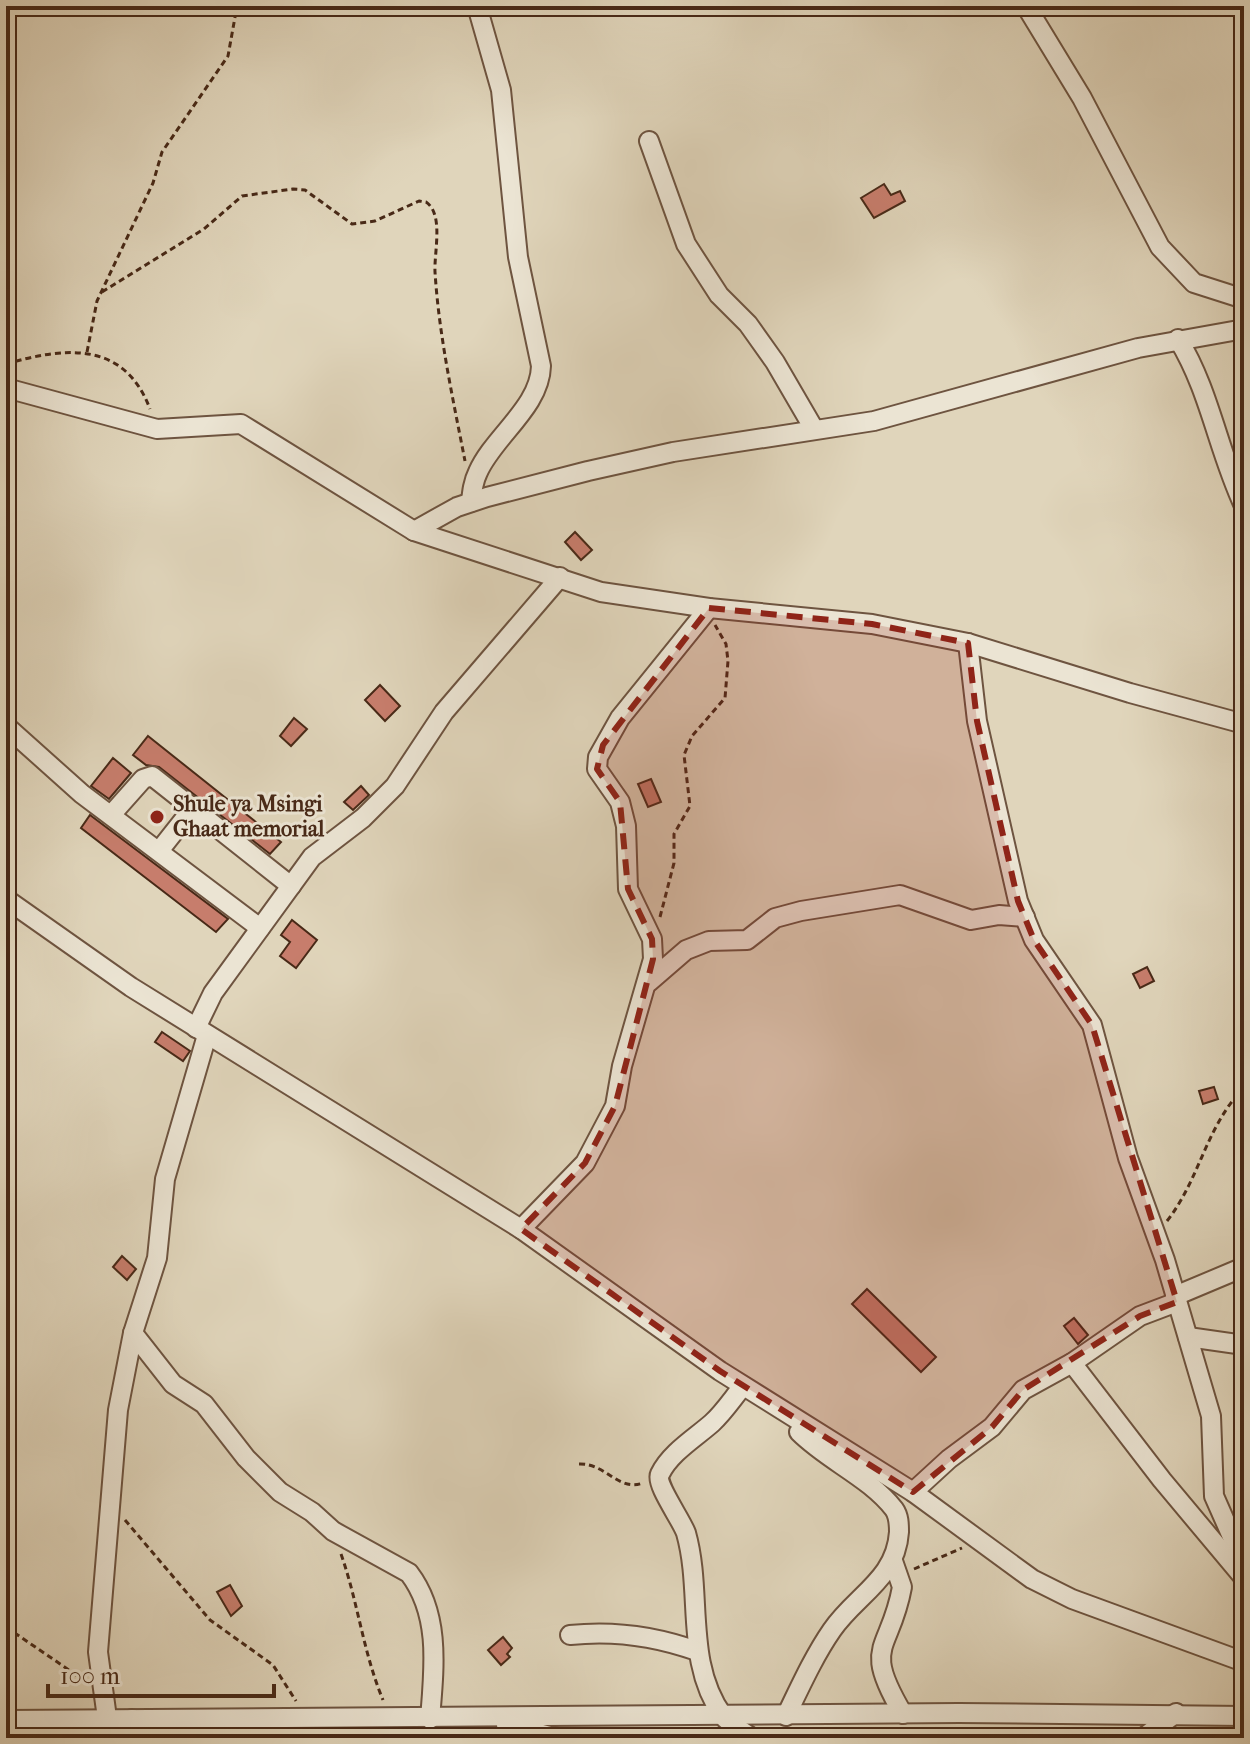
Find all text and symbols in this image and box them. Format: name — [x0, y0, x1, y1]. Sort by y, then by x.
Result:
place label: Shule ya Msingi Ghaat memorial — [173, 791, 325, 842]
marker: Shule ya Msingi Ghaat memorial — [148, 808, 166, 826]
scale bar — [48, 1648, 274, 1698]
text: 100 m — [60, 1662, 120, 1690]

